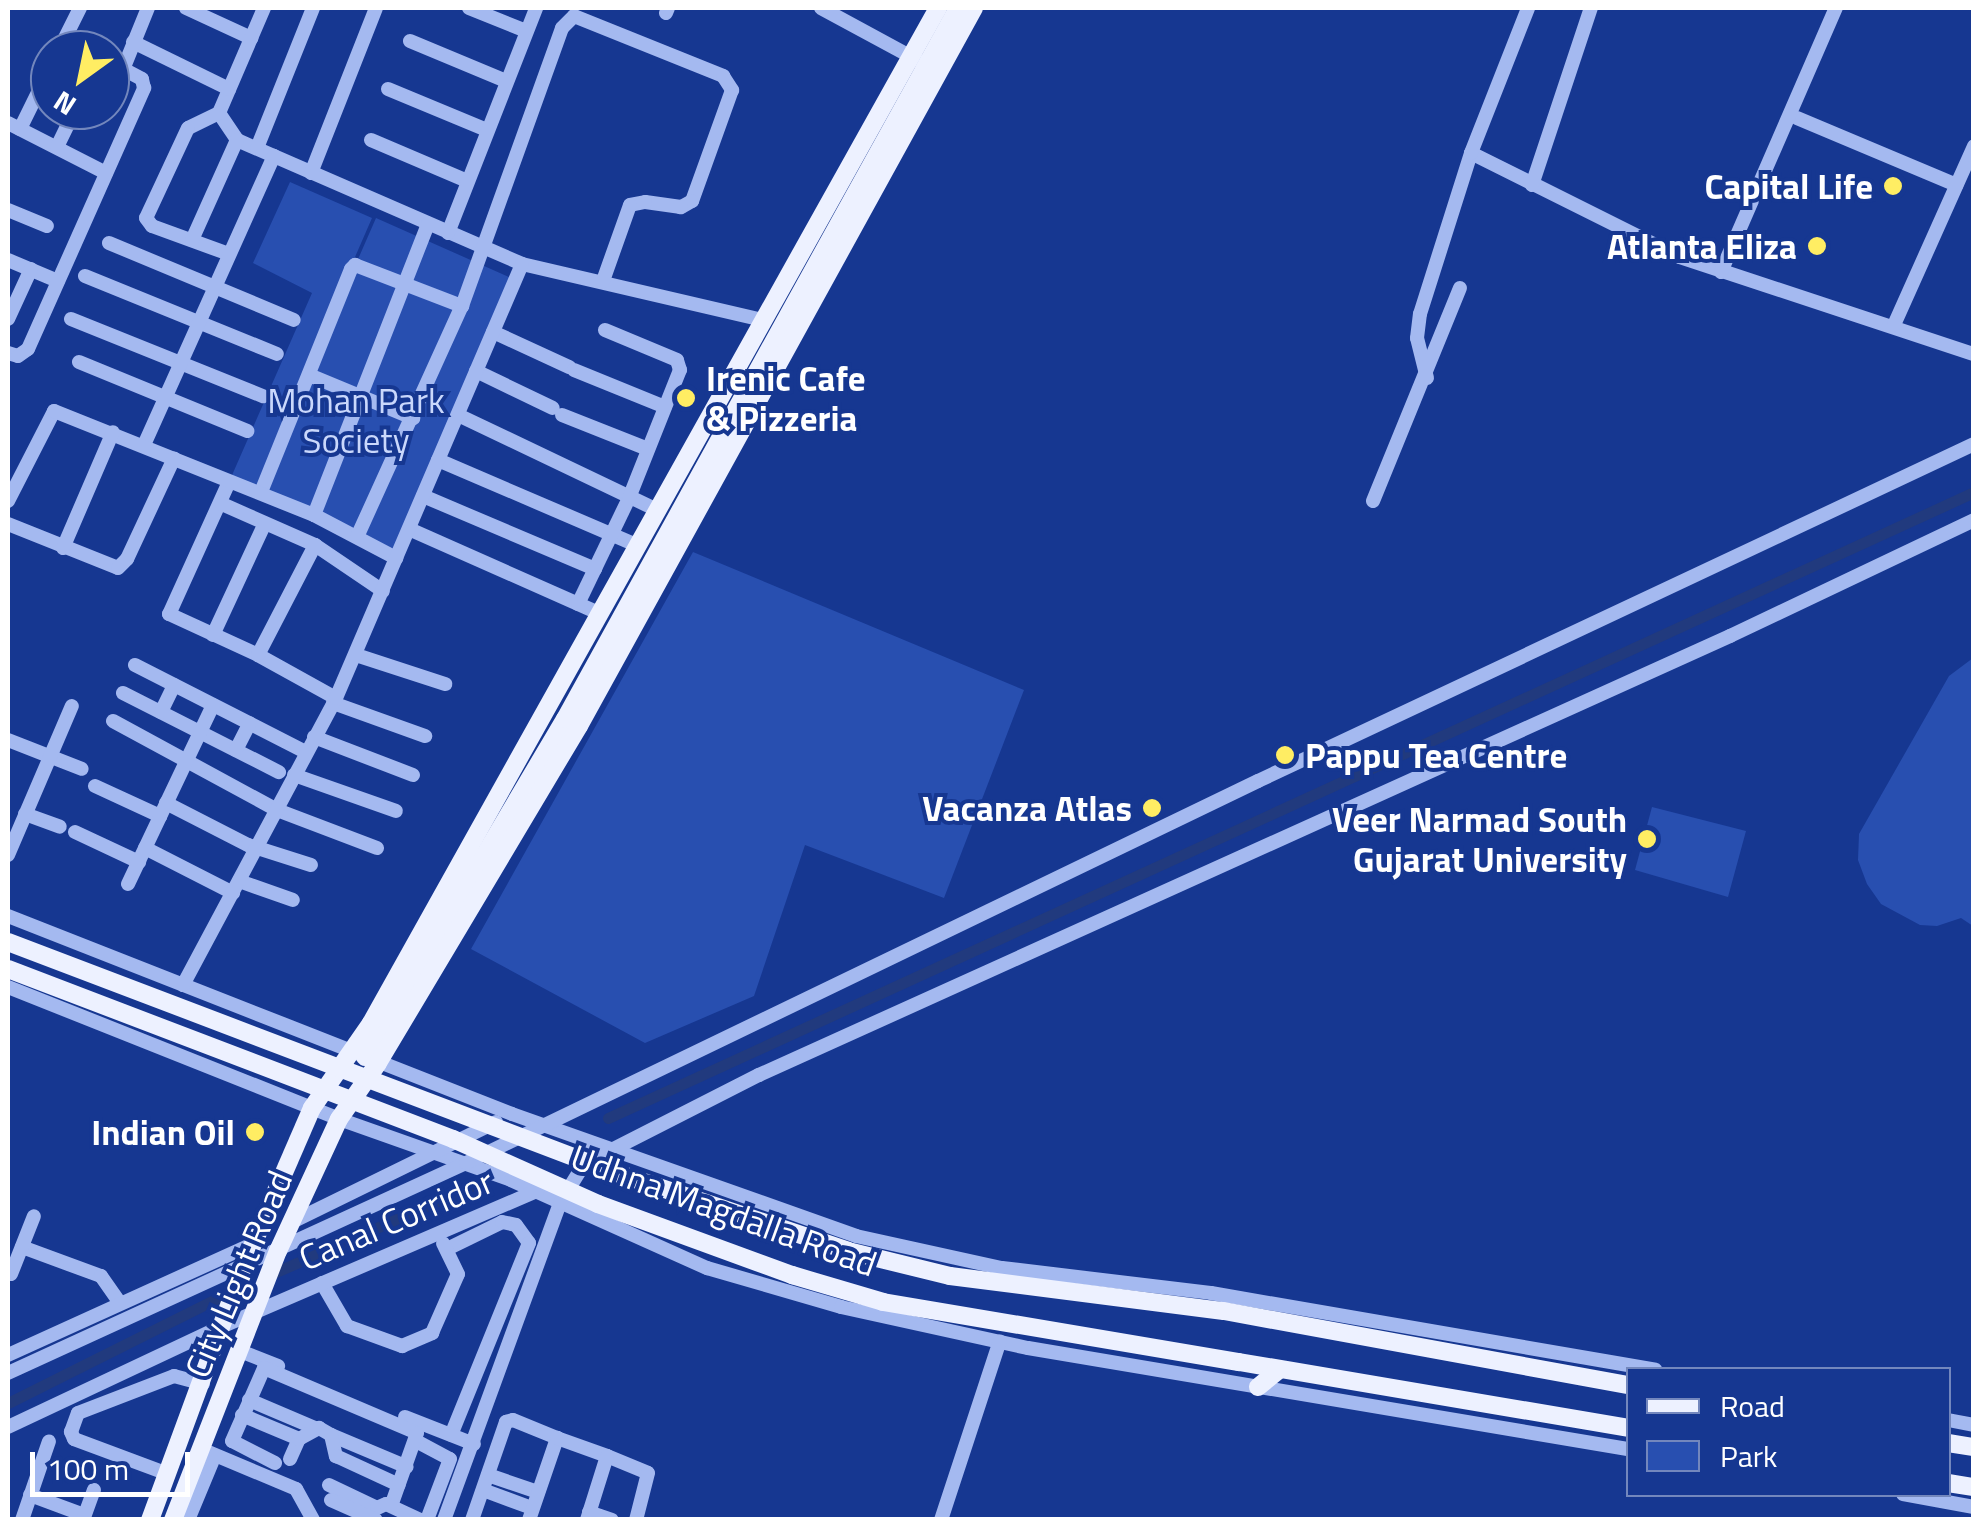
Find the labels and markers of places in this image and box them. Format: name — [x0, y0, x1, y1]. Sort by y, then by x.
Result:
place label: Capital Life — [1705, 165, 1873, 207]
marker: Capital Life — [1882, 175, 1904, 197]
place label: Atlanta Eliza — [1607, 225, 1797, 267]
marker: Atlanta Eliza — [1806, 235, 1828, 257]
place label: Irenic Cafe & Pizzeria — [706, 357, 866, 439]
marker: Irenic Cafe & Pizzeria — [675, 387, 697, 409]
place label: Pappu Tea Centre — [1305, 734, 1567, 776]
marker: Pappu Tea Centre — [1274, 744, 1296, 766]
place label: Vacanza Atlas — [922, 787, 1132, 829]
marker: Vacanza Atlas — [1141, 797, 1163, 819]
place label: Veer Narmad South Gujarat University — [1332, 798, 1627, 880]
marker: Veer Narmad South Gujarat University — [1636, 828, 1658, 850]
place label: Indian Oil — [91, 1111, 235, 1153]
marker: Indian Oil — [244, 1121, 266, 1143]

